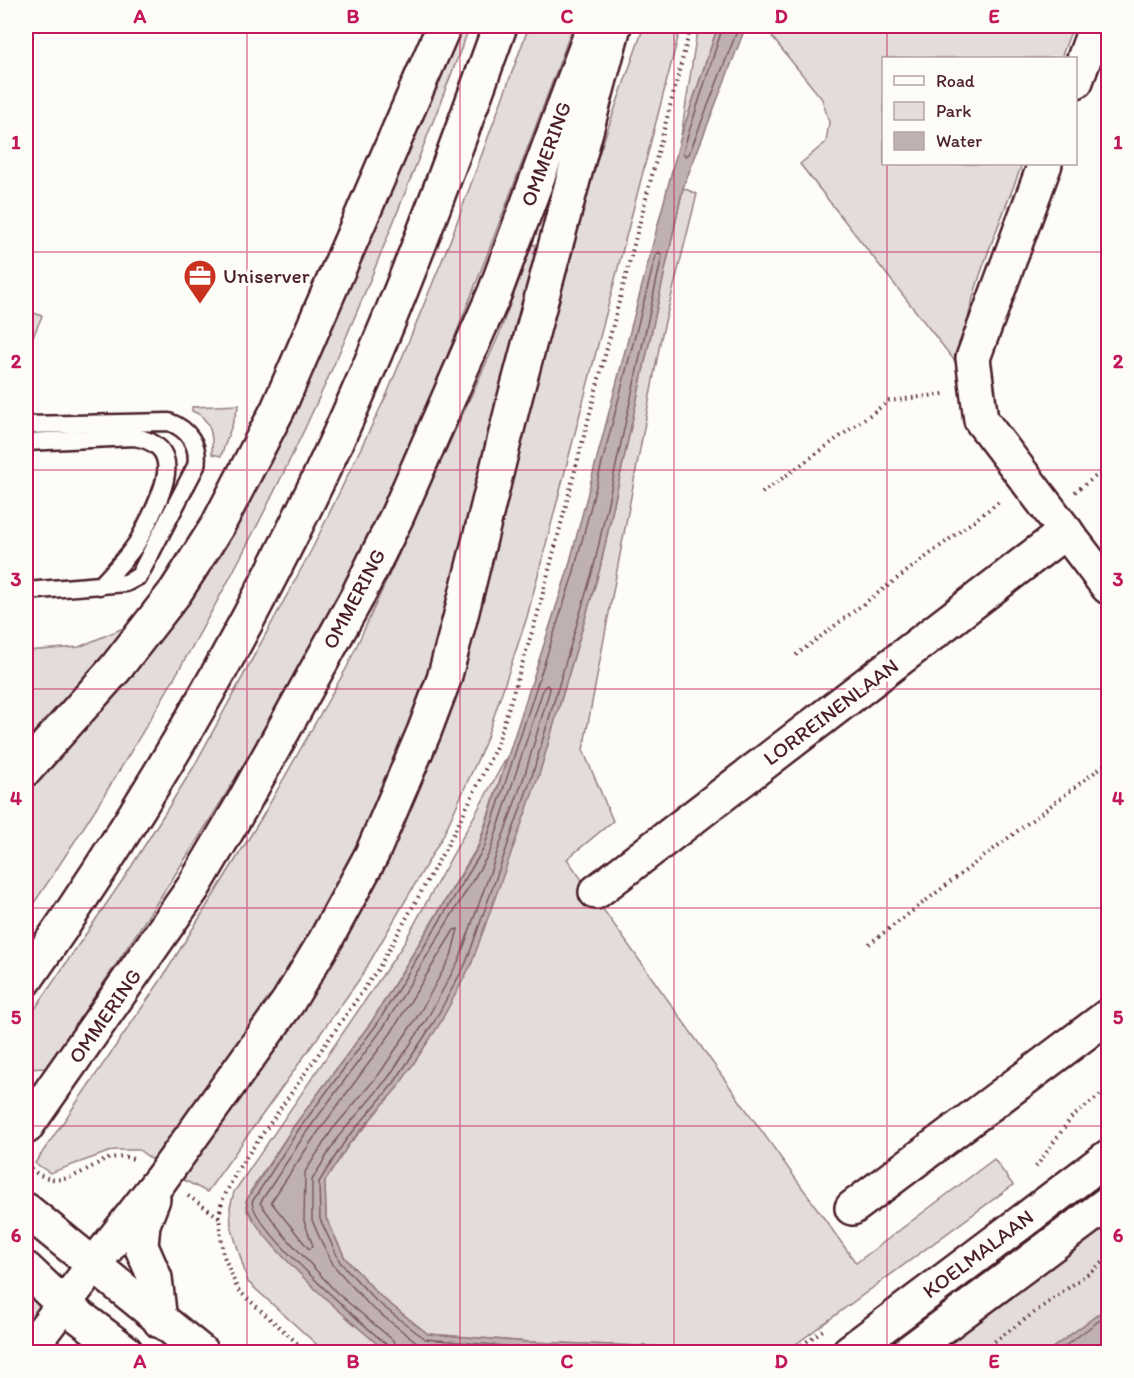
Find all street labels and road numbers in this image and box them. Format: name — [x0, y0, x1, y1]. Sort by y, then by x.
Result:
street label: OMMERING — [515, 98, 576, 210]
street label: OMMERING — [317, 544, 390, 653]
street label: LORREINENLAAN — [758, 653, 903, 771]
street label: OMMERING — [63, 964, 146, 1068]
street label: KOELMALAAN — [917, 1204, 1038, 1303]

